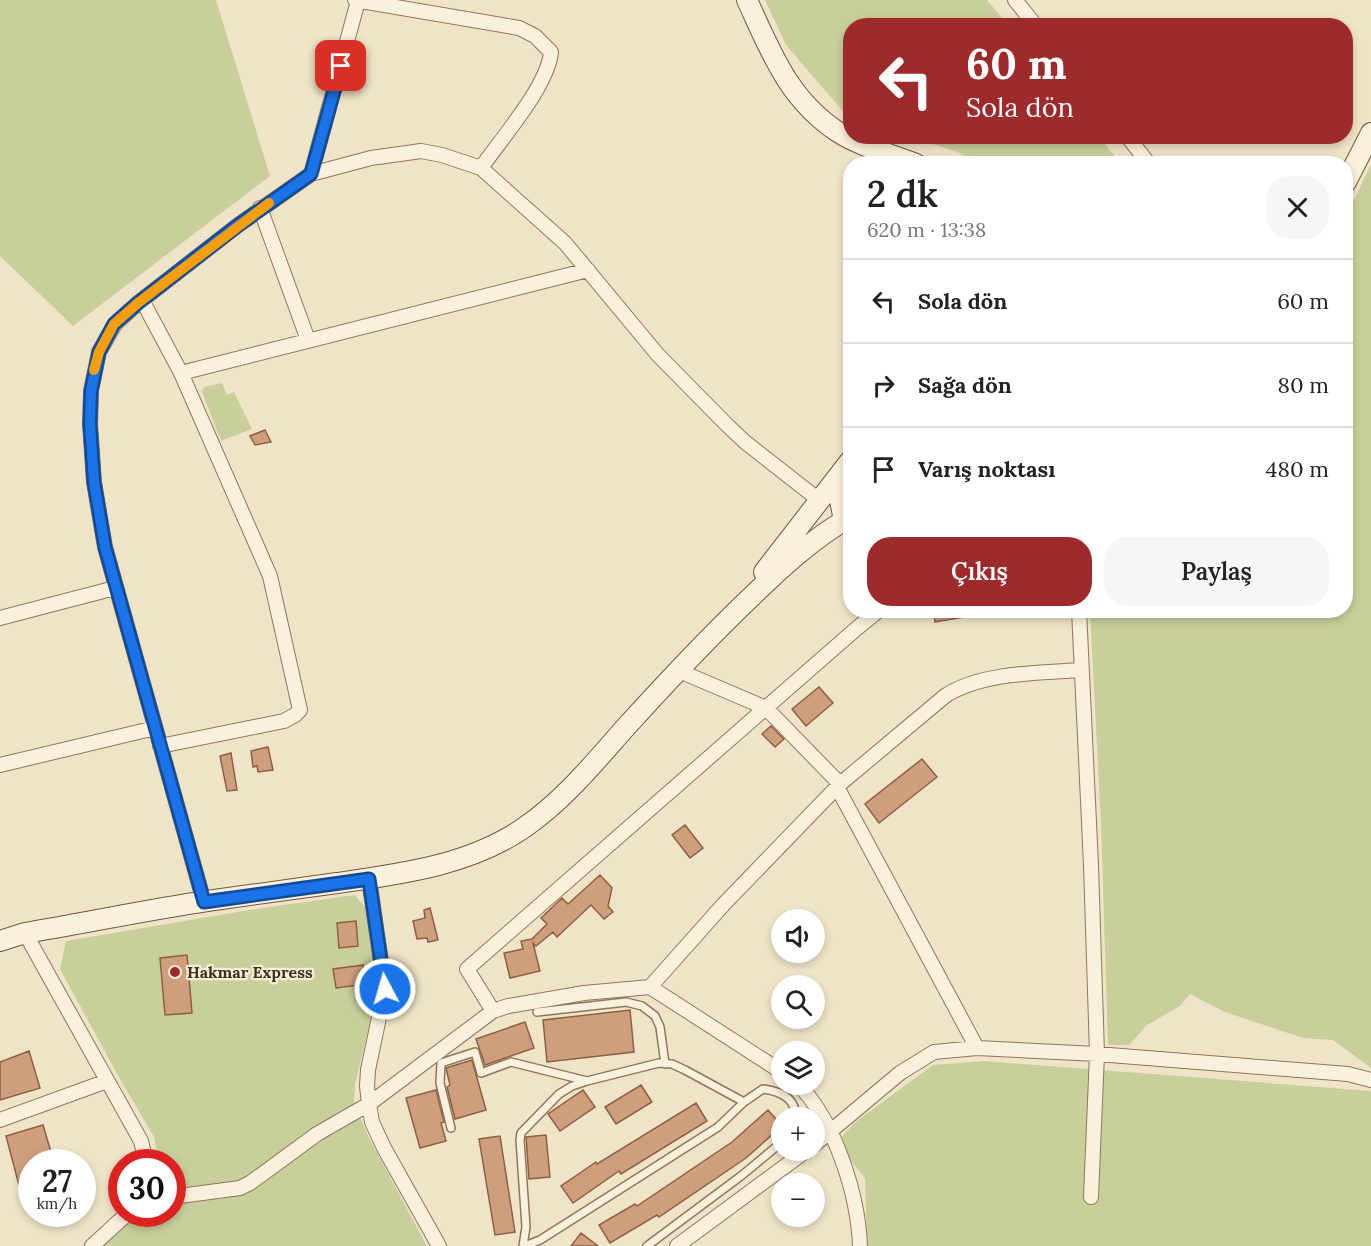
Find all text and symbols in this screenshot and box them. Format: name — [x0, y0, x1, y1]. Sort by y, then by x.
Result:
text: 60 m — [966, 37, 1067, 91]
pin — [315, 40, 366, 91]
icon: left — [867, 42, 945, 120]
icon: arrive — [324, 49, 357, 82]
text: Sola dön — [966, 90, 1074, 124]
text: 2 dk — [867, 171, 938, 217]
button: close — [1266, 176, 1329, 239]
text: 620 m · 13:38 — [867, 217, 986, 242]
icon: left — [867, 285, 900, 318]
text: Sola dön — [918, 287, 1007, 315]
text: 60 m — [1277, 287, 1329, 315]
icon: right — [867, 369, 900, 402]
text: Sağa dön — [918, 371, 1012, 399]
text: 80 m — [1278, 371, 1329, 399]
icon: arrive — [867, 453, 900, 486]
text: Varış noktası — [918, 455, 1055, 483]
text: 480 m — [1266, 455, 1329, 483]
button: Çıkış — [867, 537, 1092, 606]
button: Paylaş — [1104, 537, 1329, 606]
map controls — [771, 909, 825, 1227]
button: sound — [771, 909, 825, 963]
position arrow — [353, 957, 417, 1021]
place label: Hakmar Express — [187, 962, 313, 982]
marker: Hakmar Express — [168, 965, 182, 979]
button: search — [771, 975, 825, 1029]
button: layers — [771, 1041, 825, 1095]
button: + — [771, 1107, 825, 1161]
speed limit sign: 30 — [108, 1149, 186, 1227]
text: 27 — [42, 1162, 72, 1200]
button: − — [771, 1173, 825, 1227]
text: km/h — [37, 1194, 77, 1213]

